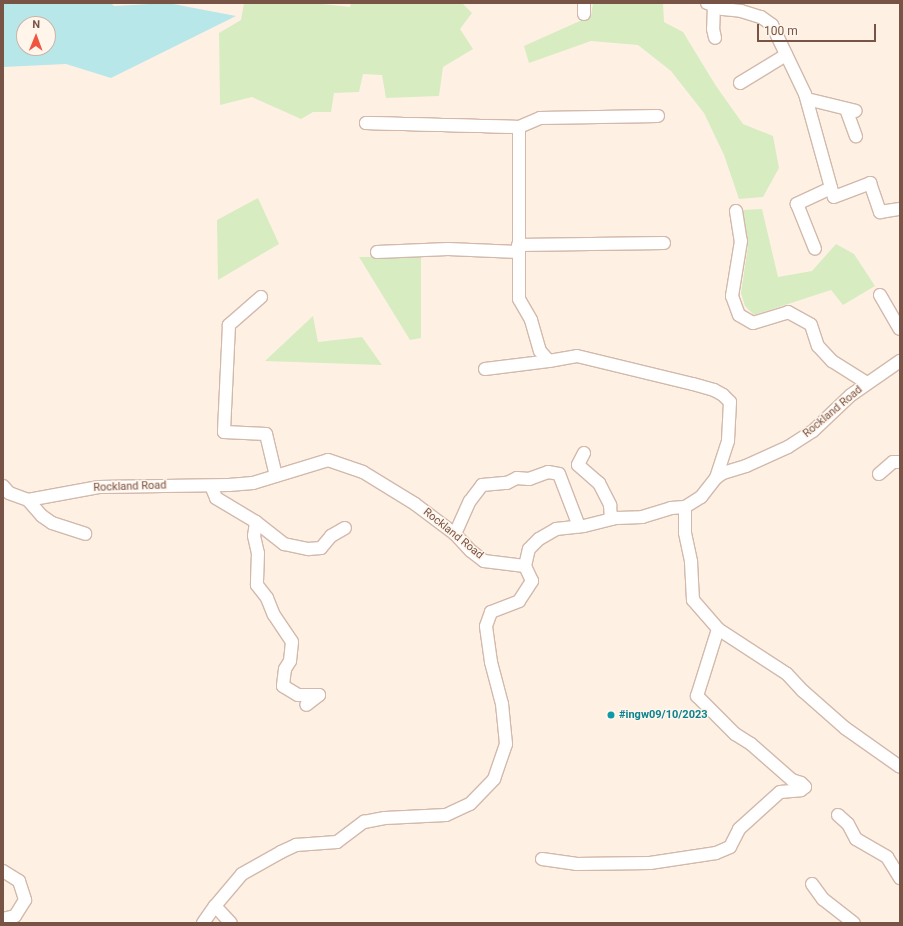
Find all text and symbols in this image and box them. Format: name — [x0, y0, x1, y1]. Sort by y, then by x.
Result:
north arrow — [16, 16, 56, 56]
scale bar — [759, 16, 878, 42]
text: N — [32, 18, 40, 31]
text: 100 m — [764, 24, 798, 38]
street label: Rockland Road — [801, 383, 865, 441]
street label: Rockland Road — [93, 479, 167, 495]
street label: Rockland Road — [420, 506, 486, 562]
place label: #ingw09/10/2023 — [619, 708, 708, 722]
marker: #ingw09/10/2023 — [606, 710, 616, 720]

